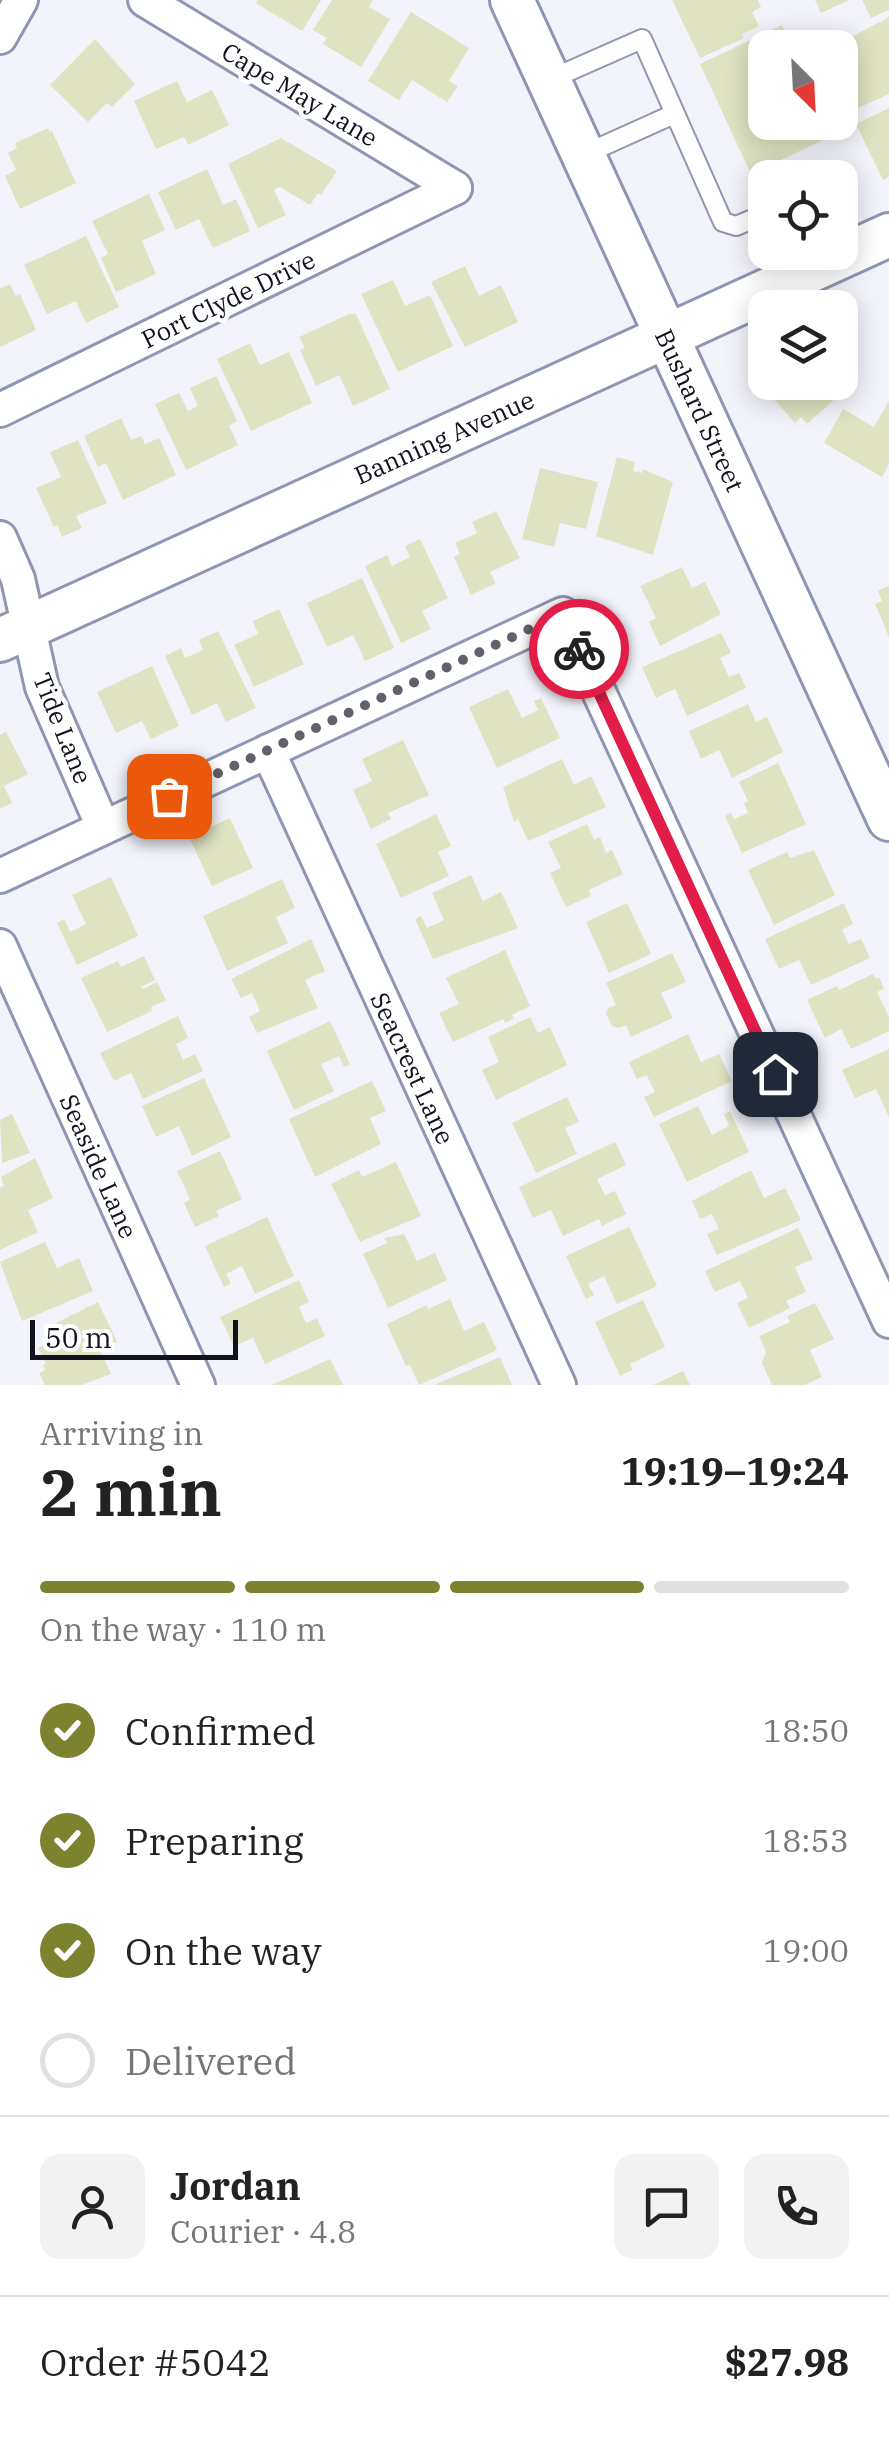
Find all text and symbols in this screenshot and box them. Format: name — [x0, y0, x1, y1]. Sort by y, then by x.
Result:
north arrow — [748, 30, 858, 140]
map controls — [748, 30, 858, 400]
street label: Cape May Lane — [216, 34, 384, 154]
button: locate — [748, 160, 858, 270]
street label: Port Clyde Drive — [136, 243, 320, 355]
button: layers — [748, 290, 858, 400]
street label: Bushard Street — [648, 323, 752, 497]
street label: Banning Avenue — [349, 383, 539, 491]
courier — [529, 599, 629, 699]
icon: bike — [552, 622, 607, 677]
street label: Tide Lane — [26, 668, 100, 788]
pin — [127, 754, 212, 839]
icon: bag — [142, 769, 197, 824]
street label: Seacrest Lane — [363, 987, 463, 1149]
pin — [733, 1032, 818, 1117]
icon: home — [748, 1047, 803, 1102]
street label: Seaside Lane — [53, 1089, 145, 1243]
scale bar — [30, 1315, 238, 1360]
text: 50 m — [45, 1319, 112, 1356]
text: Arriving in — [40, 1412, 203, 1454]
text: 19:19–19:24 — [621, 1446, 849, 1495]
text: 2 min — [40, 1449, 222, 1534]
text: On the way · 110 m — [40, 1608, 326, 1650]
icon: check — [40, 1703, 95, 1758]
text: Confirmed — [125, 1706, 316, 1755]
text: 18:50 — [763, 1709, 849, 1751]
icon: check — [40, 1813, 95, 1868]
text: Preparing — [125, 1816, 304, 1865]
text: 18:53 — [763, 1819, 849, 1861]
icon: check — [40, 1923, 95, 1978]
text: On the way — [125, 1926, 322, 1975]
text: 19:00 — [763, 1929, 849, 1971]
text: Delivered — [125, 2036, 297, 2085]
button: person — [40, 2154, 145, 2259]
button: chat — [614, 2154, 719, 2259]
button: phone — [744, 2154, 849, 2259]
text: Jordan — [170, 2161, 301, 2210]
text: Courier · 4.8 — [170, 2210, 356, 2252]
text: Order #5042 — [40, 2337, 271, 2386]
text: $27.98 — [724, 2337, 849, 2386]

